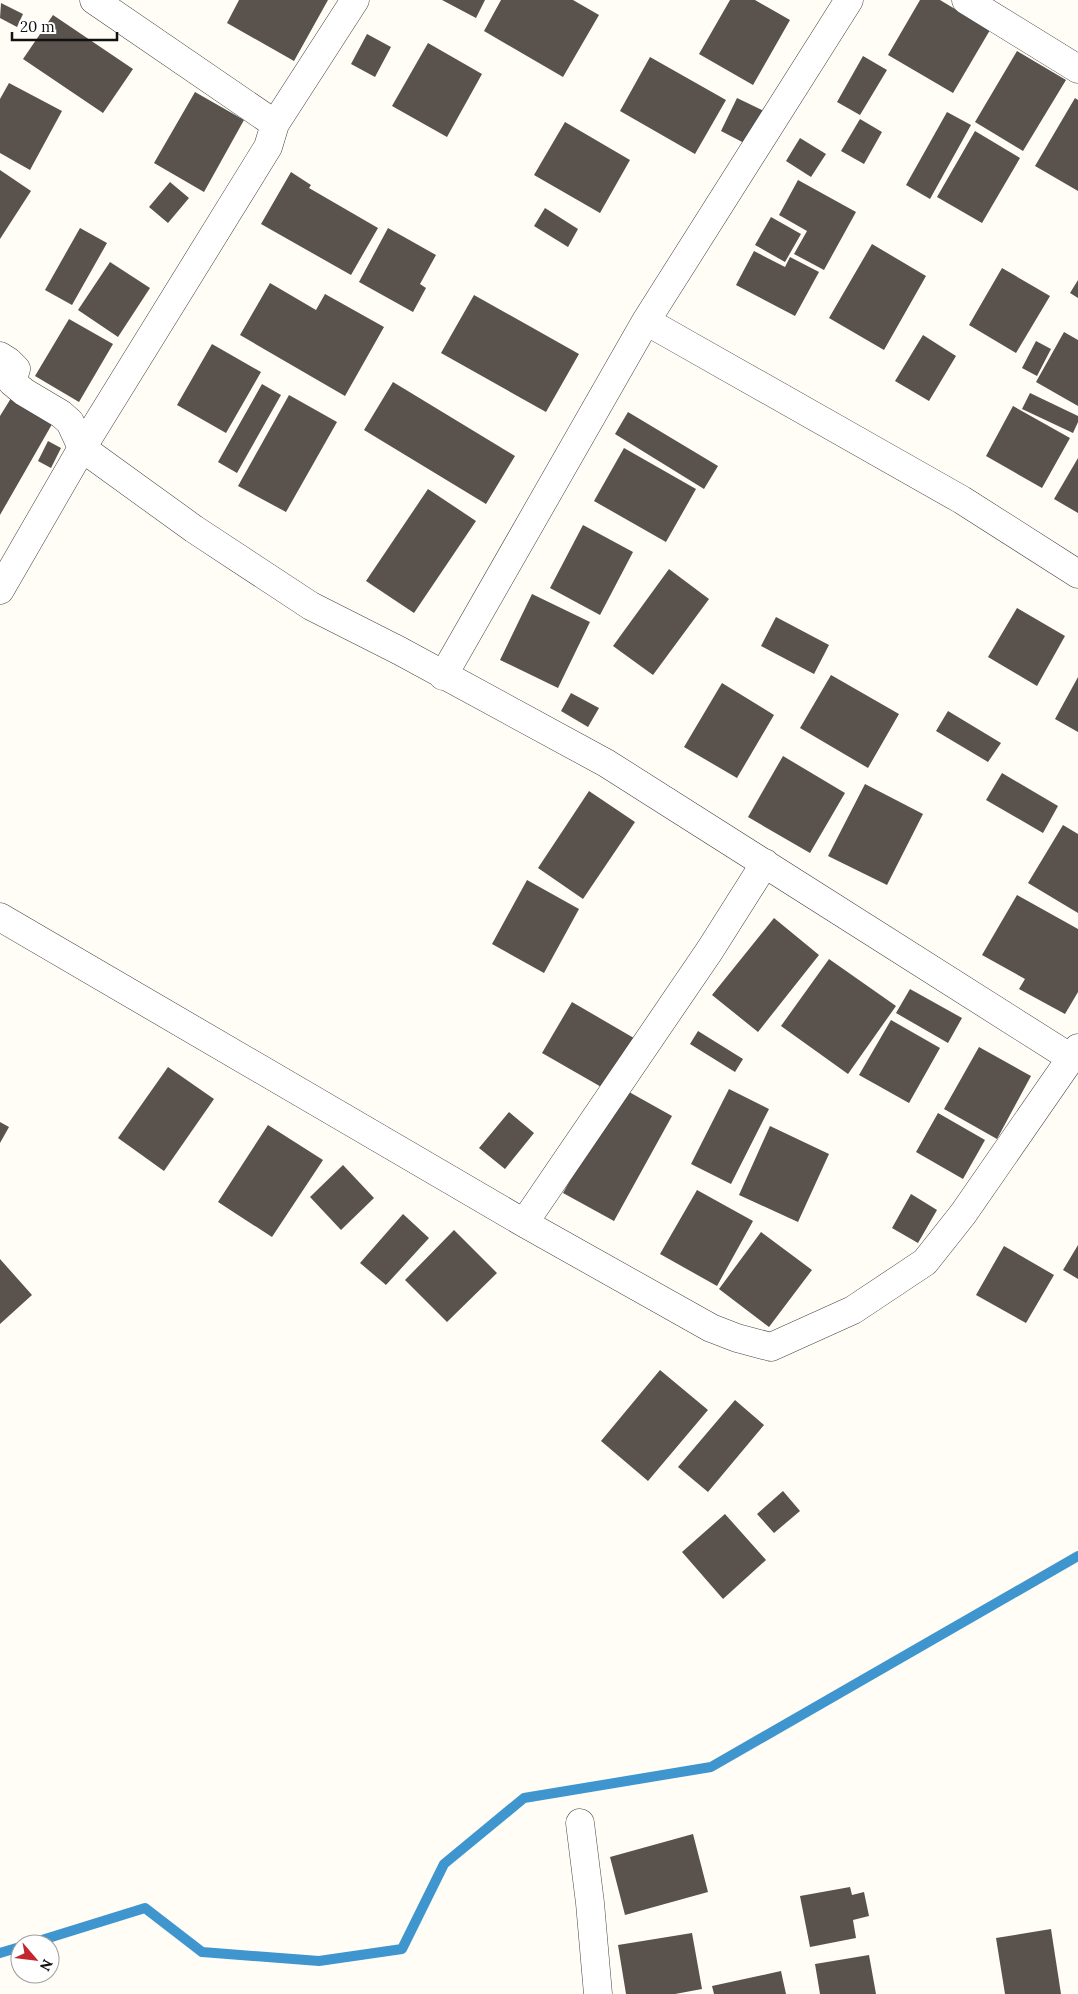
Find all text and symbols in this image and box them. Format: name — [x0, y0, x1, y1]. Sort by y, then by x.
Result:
scale bar — [12, 10, 118, 42]
text: 20 m — [20, 17, 55, 36]
north arrow — [10, 1934, 60, 1984]
text: N — [36, 1956, 57, 1974]

